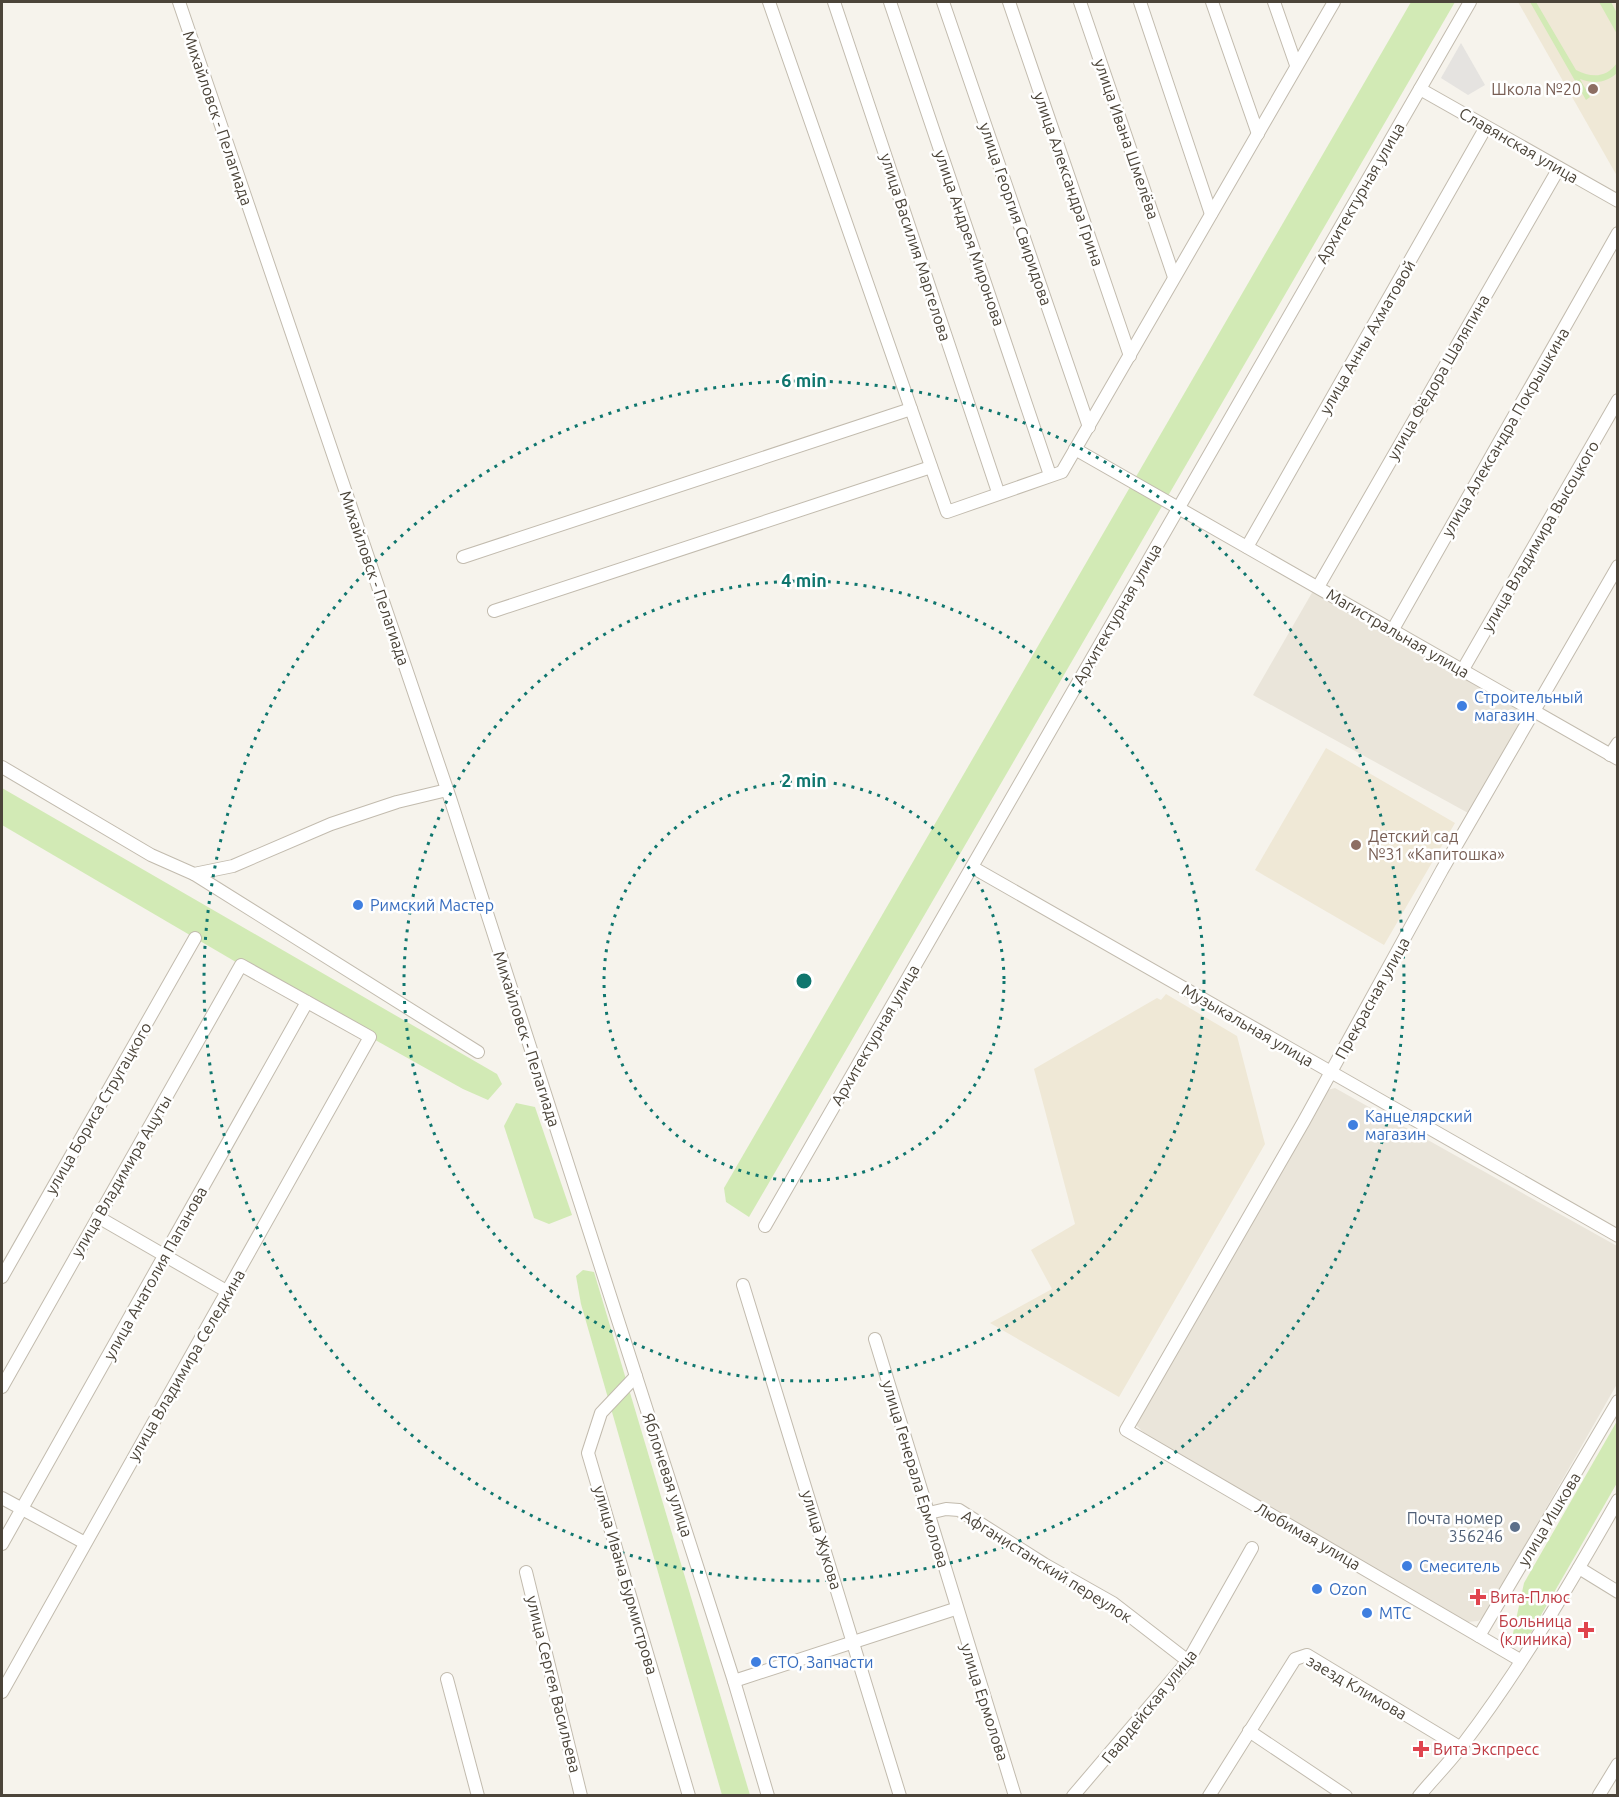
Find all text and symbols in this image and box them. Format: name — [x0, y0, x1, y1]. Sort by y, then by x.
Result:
street label: Михайловск - Пелагиада — [180, 28, 256, 208]
street label: улица Ивана Шмелёва — [1091, 56, 1163, 222]
place label: Школа №20 — [1491, 80, 1581, 98]
marker: Школа №20 — [1586, 82, 1600, 96]
street label: улица Александра Грина — [1031, 89, 1107, 269]
street label: Славянская улица — [1456, 104, 1582, 186]
street label: Архитектурная улица — [1312, 119, 1408, 267]
street label: улица Георгия Свиридова — [976, 120, 1056, 308]
street label: улица Андрея Миронова — [931, 148, 1009, 328]
street label: улица Василия Маргелова — [877, 151, 955, 343]
street label: улица Анны Ахматовой — [1315, 257, 1419, 417]
street label: улица Фёдора Шаляпина — [1383, 291, 1493, 463]
street label: улица Александра Покрышкина — [1438, 324, 1572, 540]
text: 6 min — [781, 370, 827, 390]
street label: улица Владимира Высоцкого — [1478, 437, 1602, 635]
street label: Михайловск - Пелагиада — [337, 488, 413, 668]
street label: Архитектурная улица — [1069, 540, 1165, 688]
text: 4 min — [781, 570, 827, 590]
street label: Магистральная улица — [1323, 585, 1473, 681]
place label: Строительный магазин — [1474, 688, 1583, 724]
marker: Строительный магазин — [1455, 699, 1469, 713]
text: 2 min — [781, 770, 827, 790]
place label: Детский сад №31 «Капитошка» — [1368, 827, 1505, 863]
marker: Детский сад №31 «Капитошка» — [1349, 838, 1363, 852]
place label: Римский Мастер — [370, 896, 494, 914]
marker: Римский Мастер — [351, 898, 365, 912]
street label: Прекрасная улица — [1331, 934, 1413, 1062]
street label: Михайловск - Пелагиада — [490, 949, 564, 1129]
street label: Архитектурная улица — [827, 961, 923, 1109]
centre of rings — [794, 971, 814, 991]
street label: Музыкальная улица — [1179, 980, 1317, 1070]
street label: улица Бориса Стругацкого — [41, 1019, 155, 1197]
street label: улица Владимира Ацуты — [67, 1092, 175, 1260]
place label: Канцелярский магазин — [1365, 1107, 1472, 1143]
marker: Канцелярский магазин — [1346, 1118, 1360, 1132]
street label: улица Анатолия Папанова — [100, 1183, 210, 1363]
street label: улица Владимира Селедкина — [124, 1266, 248, 1464]
street label: улица Генерала Ермолова — [879, 1378, 953, 1570]
street label: Яблоневая улица — [639, 1411, 697, 1539]
street label: улица Ишкова — [1514, 1469, 1584, 1569]
street label: улица Ивана Бурмистрова — [590, 1483, 662, 1677]
street label: улица Жукова — [798, 1488, 846, 1592]
street label: Любимая улица — [1252, 1499, 1364, 1573]
street label: Афганистанский переулок — [959, 1506, 1135, 1626]
place label: Почта номер 356246 — [1407, 1509, 1503, 1545]
marker: Почта номер 356246 — [1508, 1520, 1522, 1534]
place label: Смеситель — [1419, 1557, 1500, 1575]
marker: Смеситель — [1400, 1559, 1414, 1573]
place label: Ozon — [1329, 1580, 1367, 1598]
marker: Ozon — [1310, 1582, 1324, 1596]
place label: Вита-Плюс — [1490, 1588, 1571, 1606]
marker: Вита-Плюс — [1471, 1590, 1485, 1604]
street label: улица Сергея Васильева — [523, 1594, 585, 1774]
place label: МТС — [1379, 1604, 1412, 1622]
marker: МТС — [1360, 1606, 1374, 1620]
place label: Больница (клиника) — [1499, 1612, 1572, 1649]
marker: Больница (клиника) — [1577, 1621, 1595, 1639]
street label: улица Ермолова — [958, 1641, 1012, 1763]
street label: Гвардейская улица — [1098, 1646, 1200, 1766]
street label: заезд Климова — [1304, 1651, 1410, 1723]
place label: СТО, Запчасти — [768, 1653, 874, 1671]
marker: СТО, Запчасти — [749, 1655, 763, 1669]
place label: Вита Экспресс — [1433, 1740, 1540, 1758]
marker: Вита Экспресс — [1414, 1742, 1428, 1756]

